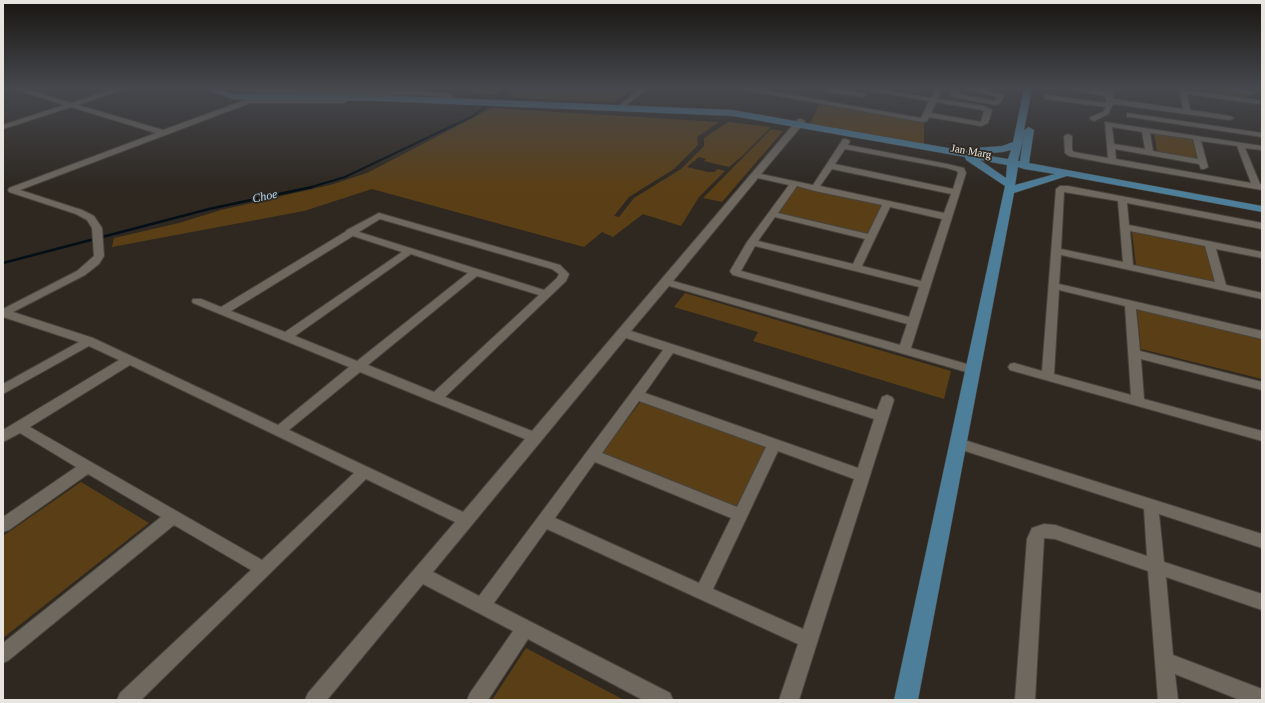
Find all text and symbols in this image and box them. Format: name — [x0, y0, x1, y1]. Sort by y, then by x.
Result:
street label: Jan Marg — [950, 142, 992, 162]
water label: Choe — [251, 187, 279, 207]

